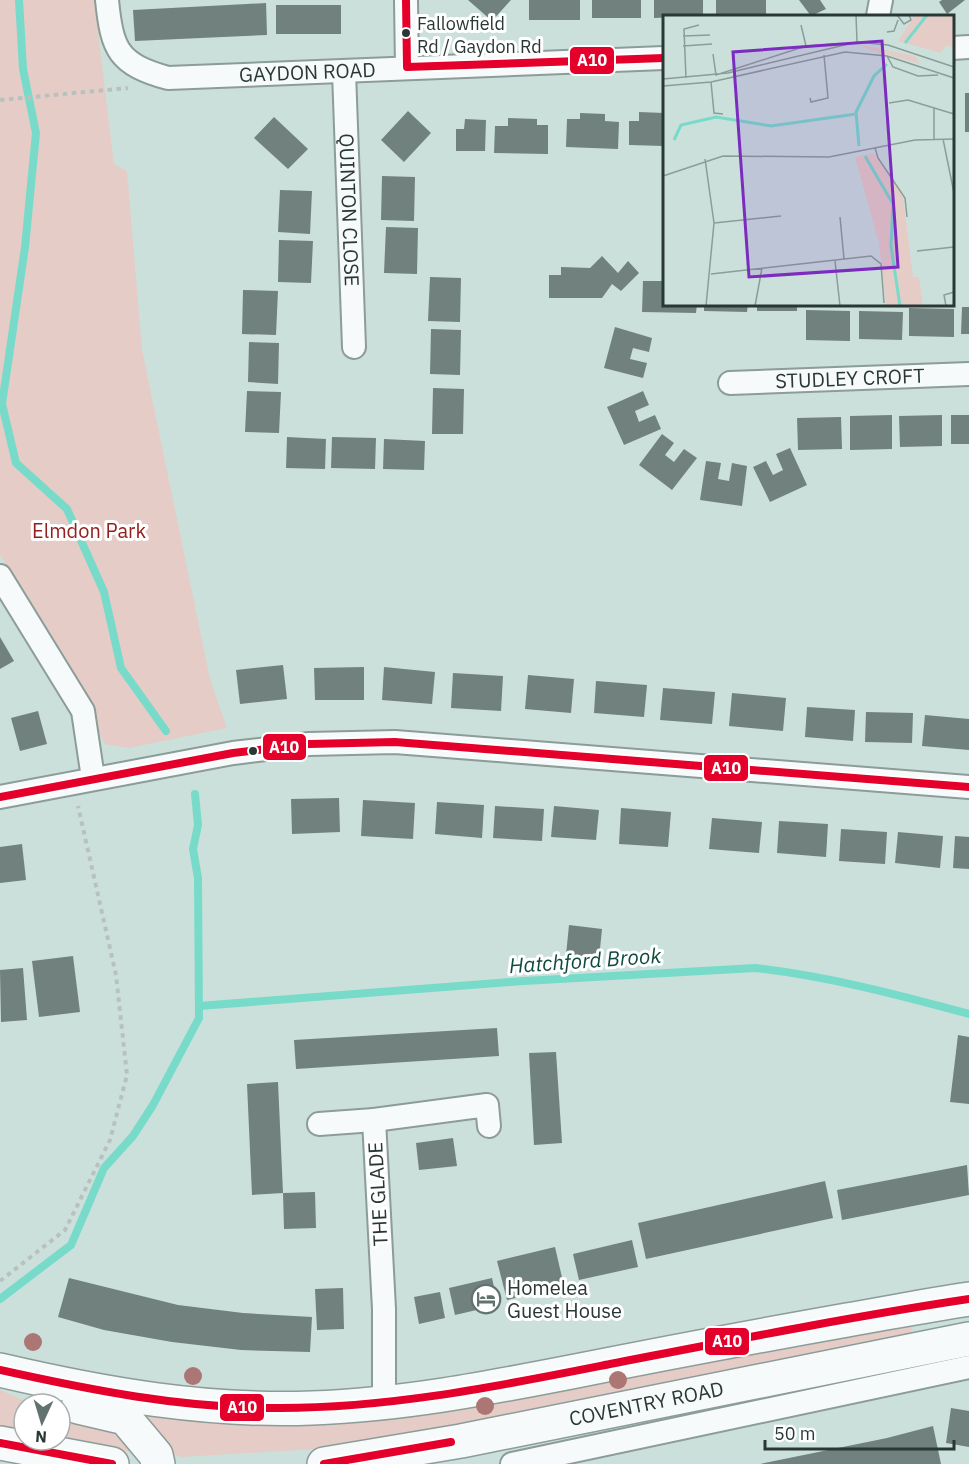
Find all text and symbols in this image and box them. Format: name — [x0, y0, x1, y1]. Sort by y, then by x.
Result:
place label: Fallowfield Rd / Gaydon Rd — [417, 12, 542, 58]
inset map — [663, 15, 954, 306]
marker: Fallowfield Rd / Gaydon Rd — [400, 27, 412, 39]
line badge: A10 — [569, 46, 615, 75]
text: A10 — [577, 50, 607, 70]
street label: GAYDON ROAD — [238, 56, 376, 88]
street label: QUINTON CLOSE — [333, 133, 366, 287]
street label: STUDLEY CROFT — [775, 362, 925, 394]
park label: Elmdon Park — [32, 517, 146, 544]
line badge: A10 — [262, 733, 307, 761]
text: A10 — [269, 737, 299, 757]
unlabelled marker — [247, 745, 259, 757]
line badge: A10 — [703, 754, 749, 782]
text: A10 — [711, 758, 741, 778]
water label: Hatchford Brook — [508, 941, 663, 979]
street label: THE GLADE — [361, 1141, 394, 1247]
place label: Homelea Guest House — [507, 1274, 622, 1324]
hotel icon: Homelea Guest House — [470, 1283, 502, 1315]
line badge: A10 — [704, 1327, 750, 1356]
text: A10 — [712, 1331, 742, 1351]
street label: COVENTRY ROAD — [567, 1375, 726, 1432]
north arrow — [12, 1392, 72, 1452]
line badge: A10 — [219, 1393, 265, 1422]
text: A10 — [227, 1397, 257, 1417]
scale bar — [765, 1413, 954, 1451]
text: 50 m — [774, 1422, 816, 1445]
text: N — [34, 1427, 47, 1447]

